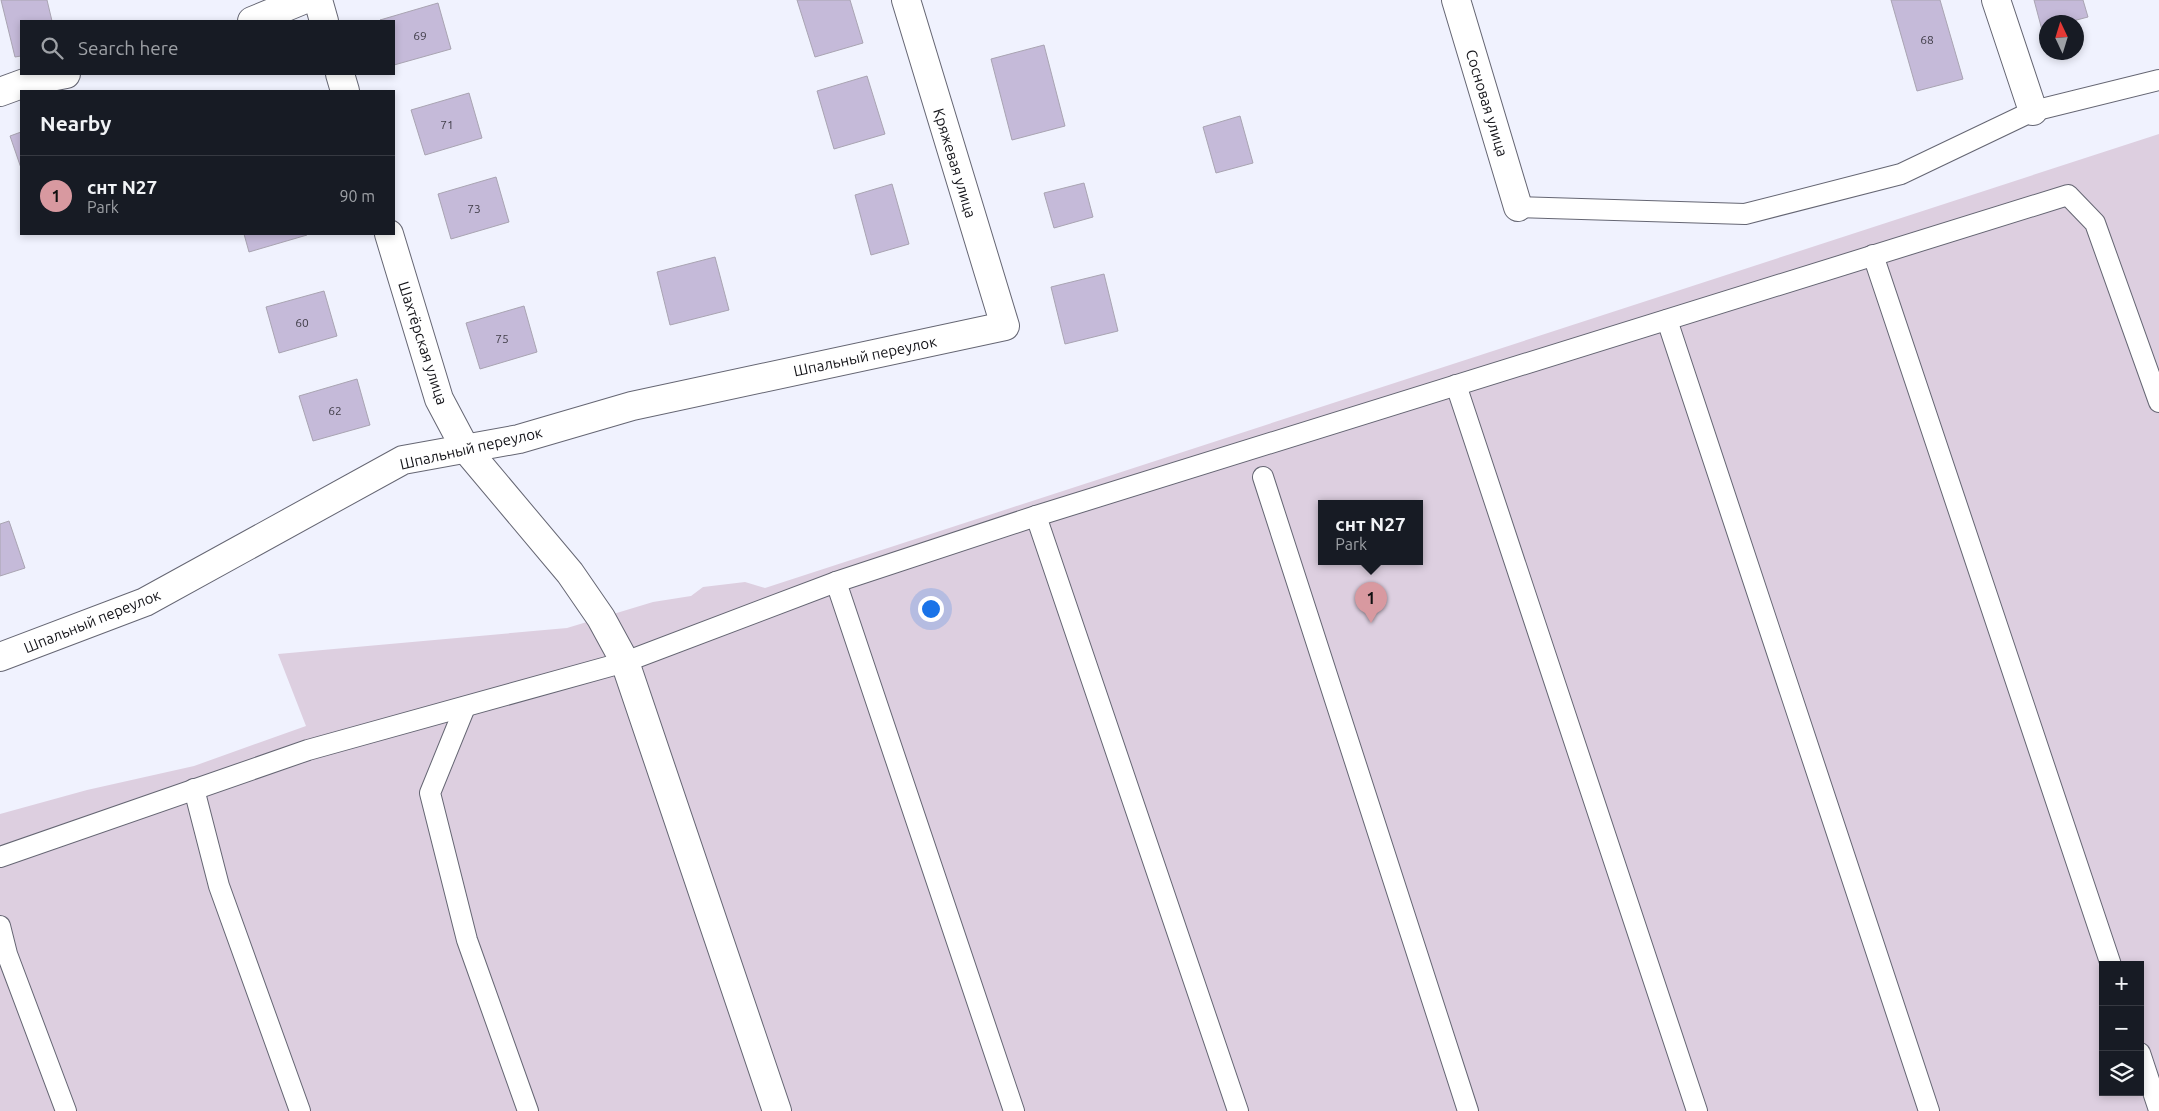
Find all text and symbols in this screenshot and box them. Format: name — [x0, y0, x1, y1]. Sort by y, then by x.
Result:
north arrow — [2039, 15, 2084, 60]
search box — [20, 20, 395, 75]
house number: 69 — [413, 29, 427, 42]
house number: 68 — [1920, 33, 1934, 46]
icon: search — [38, 34, 66, 62]
text: Search here — [78, 37, 178, 59]
street label: Сосновая улица — [1463, 47, 1511, 159]
street label: Кряжевая улица — [930, 106, 980, 220]
text: Nearby — [40, 111, 111, 135]
house number: 71 — [440, 118, 454, 131]
text: снт N27 — [87, 176, 157, 198]
text: 1 — [51, 187, 61, 205]
text: 90 m — [339, 187, 375, 205]
text: Park — [87, 198, 119, 216]
house number: 73 — [467, 202, 481, 215]
street label: Шахтёрская улица — [395, 279, 451, 407]
house number: 60 — [295, 316, 309, 329]
house number: 75 — [495, 332, 509, 345]
street label: Шпальный переулок — [792, 332, 938, 379]
house number: 62 — [328, 404, 342, 417]
street label: Шпальный переулок — [398, 423, 544, 473]
popup — [1318, 500, 1423, 565]
text: снт N27 — [1335, 513, 1406, 535]
text: Park — [1335, 535, 1367, 553]
pin: 1 — [1355, 582, 1387, 623]
street label: Шпальный переулок — [21, 586, 163, 656]
your location — [918, 596, 944, 622]
map controls — [2099, 961, 2144, 1096]
button: + — [2099, 961, 2144, 1006]
button: − — [2099, 1006, 2144, 1051]
button: layers — [2099, 1051, 2144, 1096]

